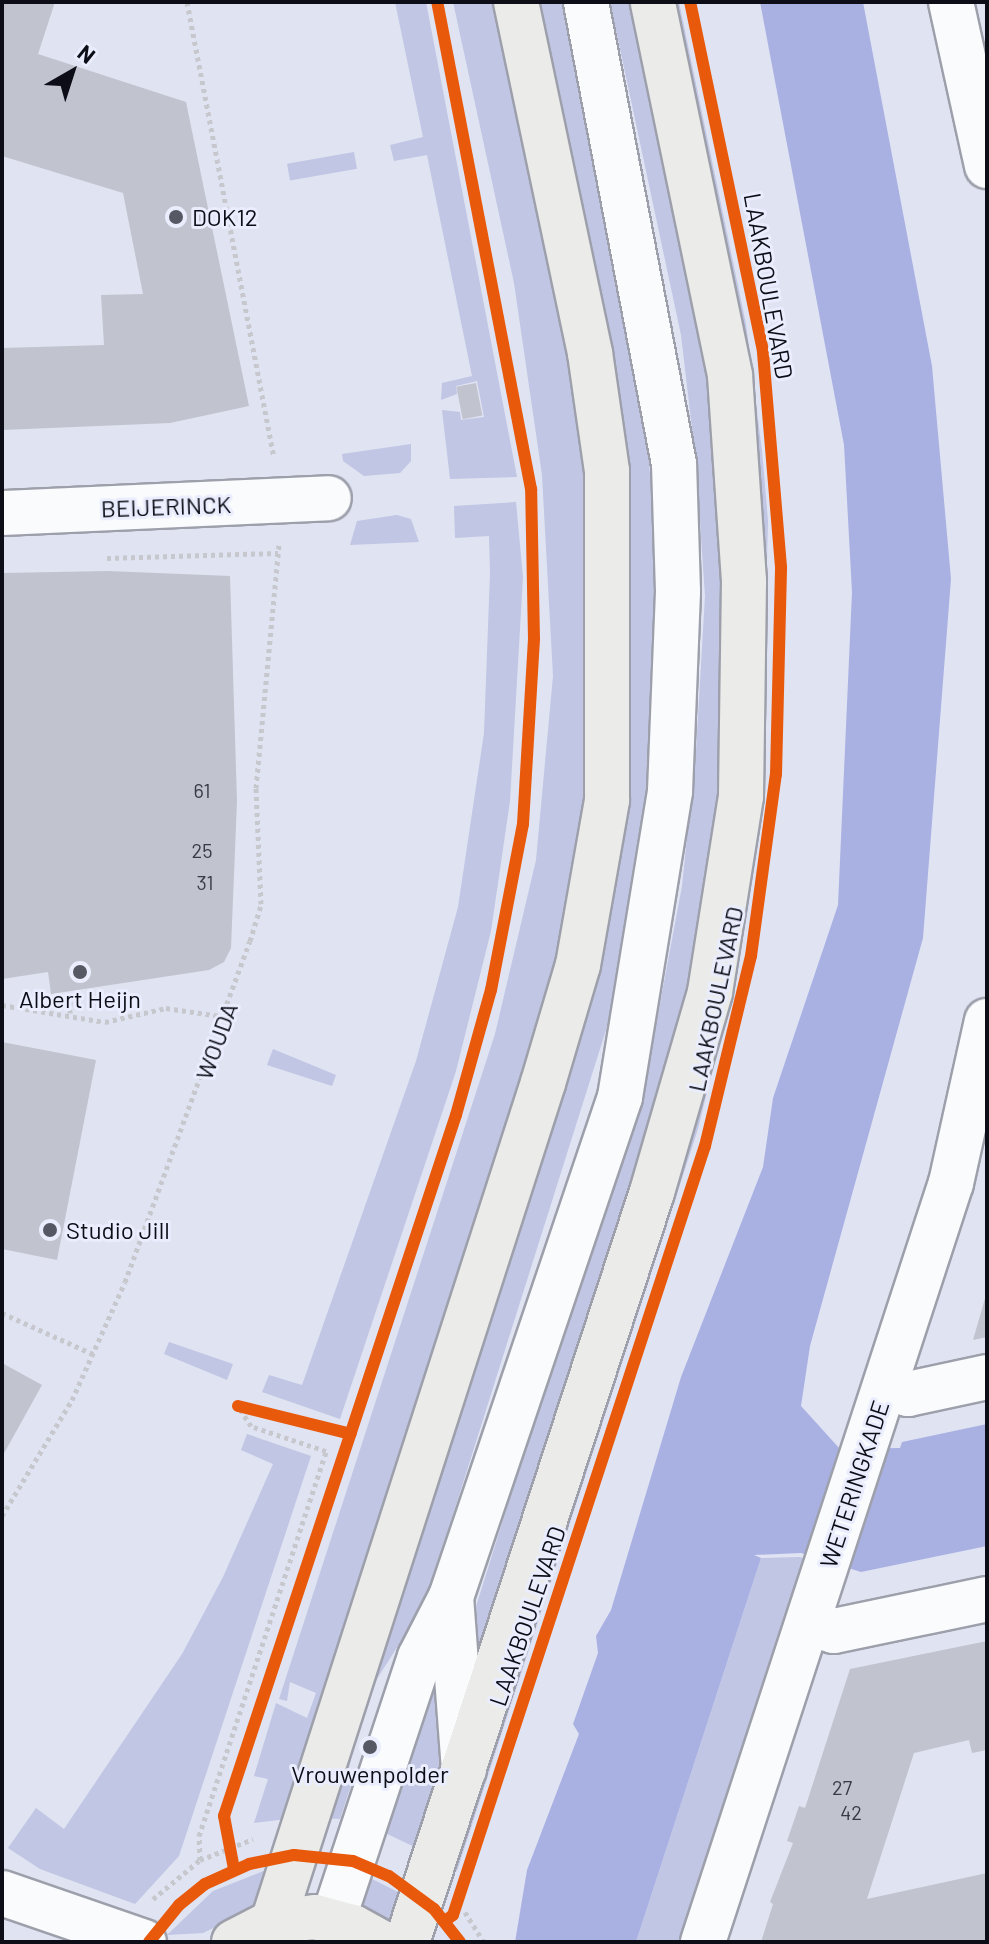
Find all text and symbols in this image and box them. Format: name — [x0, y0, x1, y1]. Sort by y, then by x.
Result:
north arrow — [32, 32, 112, 112]
text: N — [73, 39, 101, 68]
street label: LAAKBOULEVARD — [738, 191, 800, 381]
place label: DOK12 — [192, 203, 258, 231]
marker: DOK12 — [167, 208, 185, 226]
street label: BEIJERINCK — [100, 489, 232, 523]
house number: 61 — [194, 778, 210, 802]
house number: 25 — [192, 838, 212, 862]
house number: 31 — [196, 870, 214, 894]
street label: LAAKBOULEVARD — [681, 904, 749, 1094]
marker: Albert Heijn — [71, 963, 89, 981]
place label: Albert Heijn — [19, 985, 141, 1013]
street label: WOUDA — [189, 999, 243, 1083]
place label: Studio Jill — [66, 1216, 170, 1244]
marker: Studio Jill — [41, 1221, 59, 1239]
street label: WETERINGKADE — [813, 1397, 895, 1571]
street label: LAAKBOULEVARD — [483, 1522, 571, 1710]
marker: Vrouwenpolder — [361, 1738, 379, 1756]
place label: Vrouwenpolder — [291, 1760, 449, 1788]
house number: 27 — [832, 1775, 852, 1799]
house number: 42 — [840, 1800, 862, 1824]

